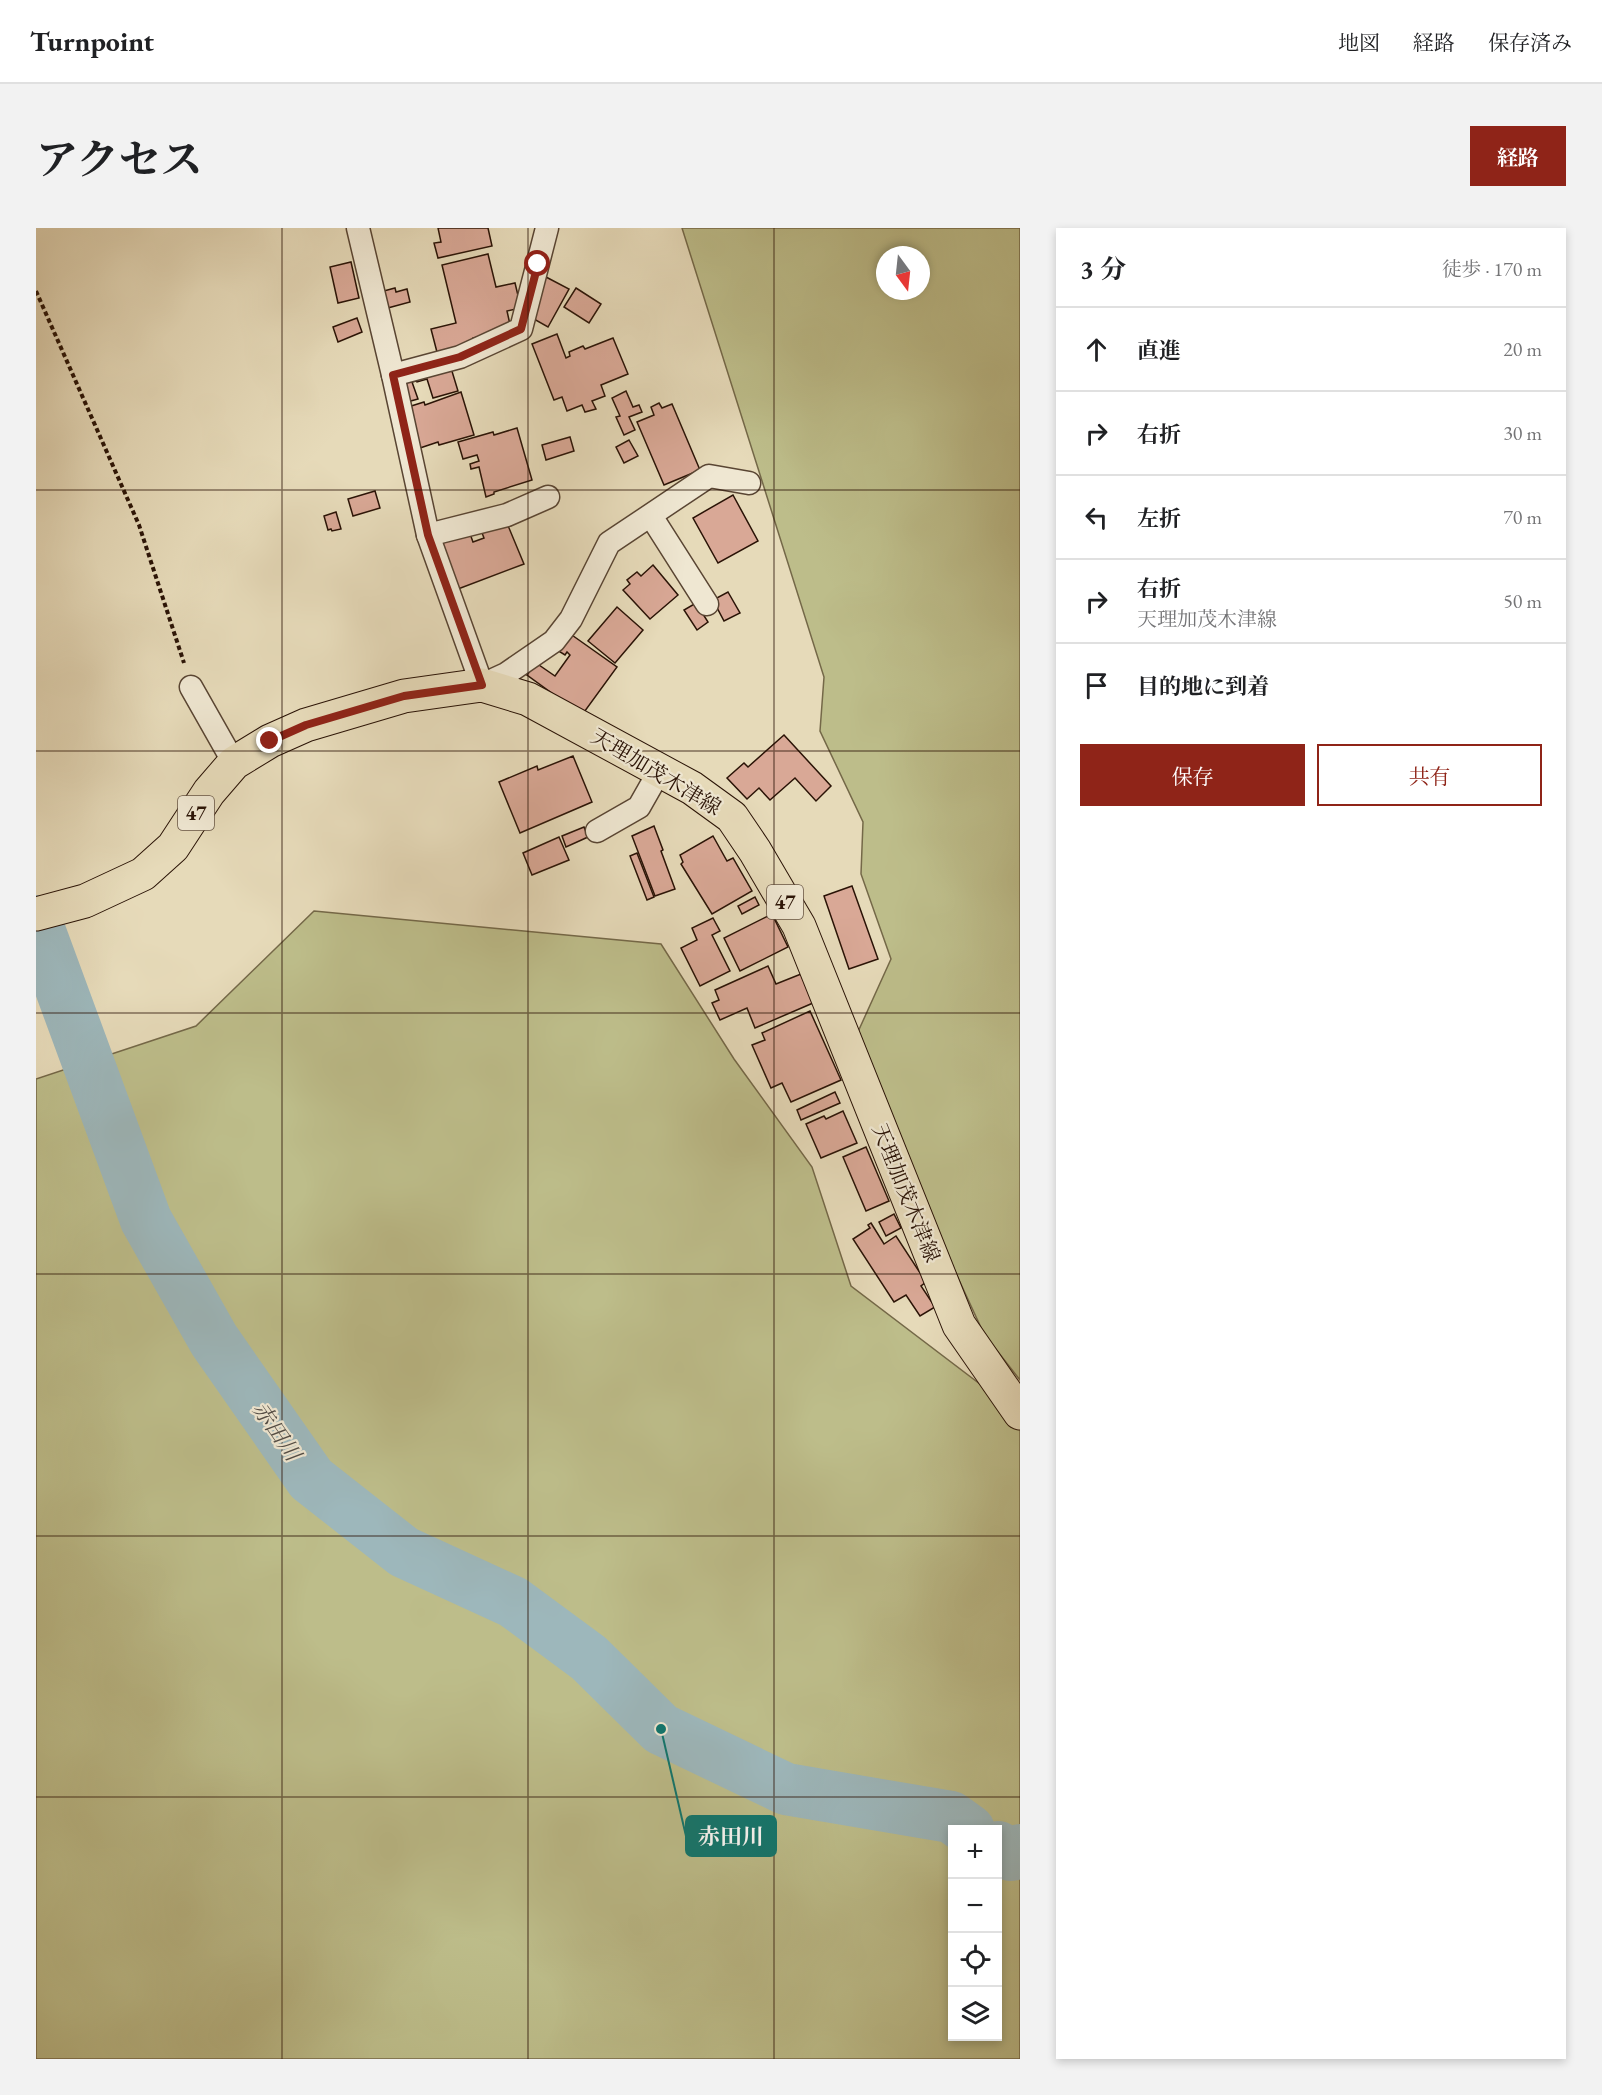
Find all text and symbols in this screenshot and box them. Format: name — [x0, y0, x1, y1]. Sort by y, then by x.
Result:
text: Turnpoint — [30, 23, 154, 59]
text: 地図 — [1338, 29, 1380, 56]
text: 経路 — [1413, 29, 1455, 56]
text: 保存済み — [1488, 29, 1572, 56]
button: 経路 — [1470, 126, 1566, 186]
text: アクセス — [36, 132, 203, 187]
north arrow — [876, 246, 930, 300]
route start — [524, 250, 550, 276]
text: 3 分 — [1080, 252, 1126, 286]
text: 徒歩 · 170 m — [1442, 256, 1542, 282]
icon: ahead — [1080, 333, 1113, 366]
text: 直進 — [1137, 336, 1181, 365]
text: 20 m — [1503, 336, 1542, 362]
icon: right — [1080, 417, 1113, 450]
text: 右折 — [1137, 420, 1181, 449]
text: 30 m — [1503, 420, 1542, 446]
icon: left — [1080, 501, 1113, 534]
text: 左折 — [1137, 504, 1181, 533]
text: 70 m — [1503, 504, 1542, 530]
text: 右折 — [1137, 574, 1181, 603]
icon: right — [1080, 585, 1113, 618]
text: 50 m — [1503, 588, 1542, 614]
text: 天理加茂木津線 — [1137, 606, 1277, 632]
icon: arrive — [1080, 669, 1113, 702]
text: 目的地に到着 — [1137, 672, 1269, 701]
street label: 天理加茂木津線 — [586, 722, 726, 821]
route end — [256, 727, 282, 753]
button: 保存 — [1080, 744, 1305, 806]
button: 共有 — [1317, 744, 1542, 806]
road number: 47 — [178, 796, 214, 830]
road number: 47 — [767, 885, 803, 919]
street label: 天理加茂木津線 — [866, 1120, 947, 1266]
water label: 赤田川 — [246, 1396, 309, 1468]
callout: 赤田川 — [686, 1816, 776, 1856]
text: 赤田川 — [698, 1822, 764, 1851]
map controls — [948, 1825, 1002, 2041]
button: + — [948, 1825, 1002, 1879]
button: − — [948, 1879, 1002, 1933]
button: locate — [948, 1933, 1002, 1987]
button: layers — [948, 1987, 1002, 2041]

